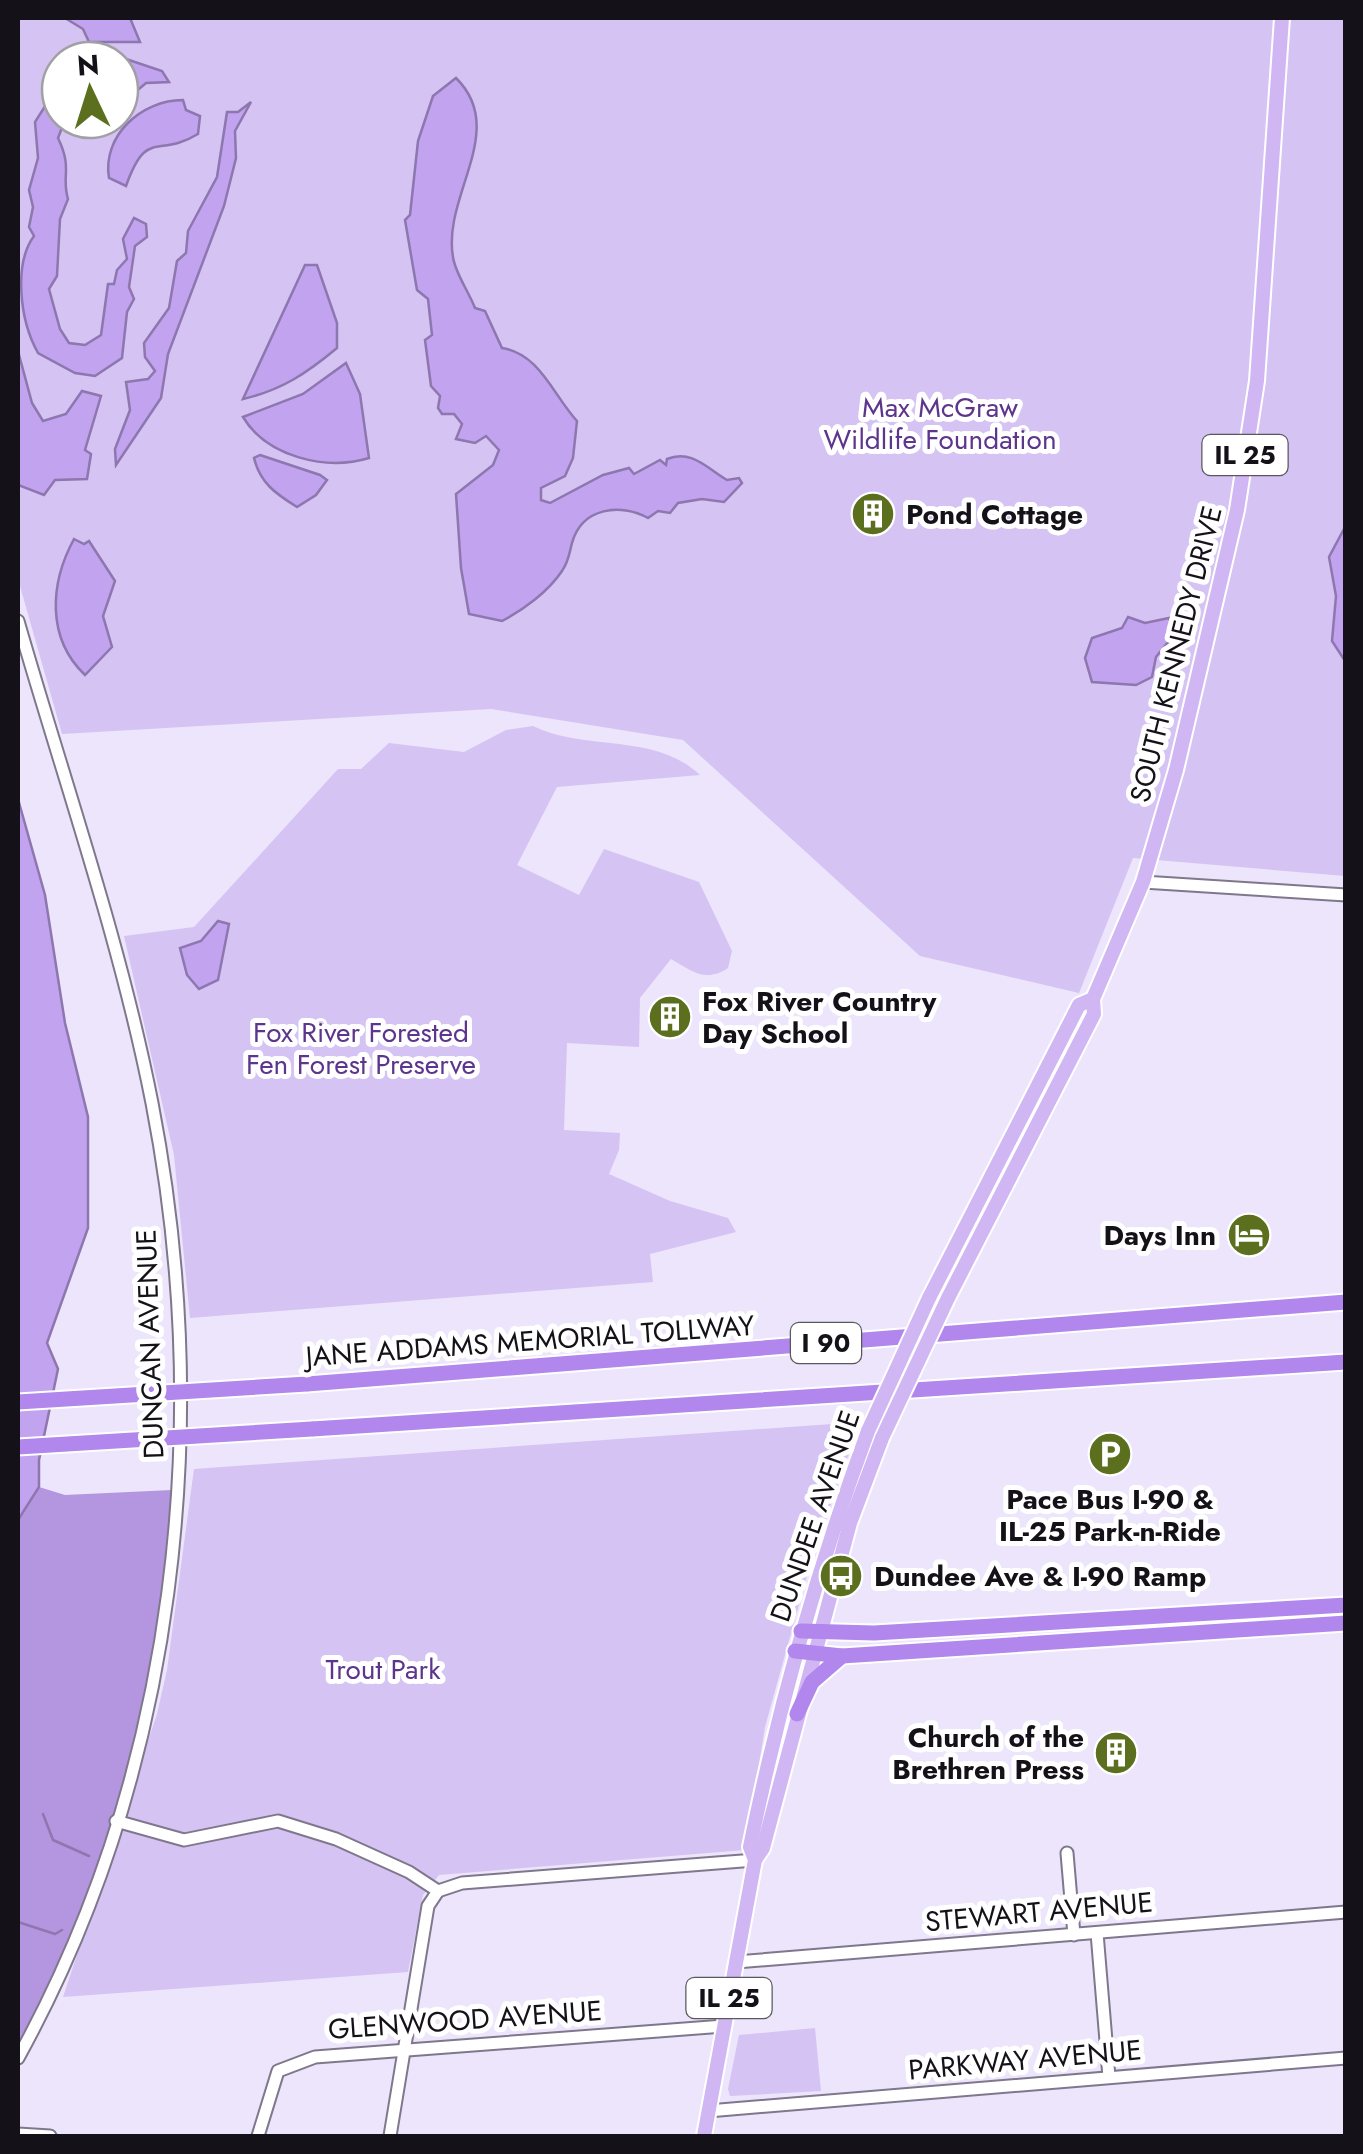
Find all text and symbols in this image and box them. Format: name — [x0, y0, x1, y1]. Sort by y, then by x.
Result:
north arrow — [40, 40, 140, 140]
text: N — [76, 44, 101, 87]
park label: Max McGraw Wildlife Foundation — [823, 387, 1057, 460]
road number: IL 25 — [1202, 435, 1288, 475]
building icon: Pond Cottage — [850, 491, 896, 537]
place label: Pond Cottage — [906, 494, 1083, 535]
street label: SOUTH KENNEDY DRIVE — [1119, 501, 1233, 807]
place label: Fox River Country Day School — [702, 981, 937, 1054]
building icon: Fox River Country Day School — [647, 994, 693, 1040]
park label: Fox River Forested Fen Forest Preserve — [246, 1012, 476, 1085]
hotel icon: Days Inn — [1226, 1212, 1272, 1258]
place label: Days Inn — [1104, 1215, 1216, 1256]
street label: DUNCAN AVENUE — [126, 1228, 174, 1460]
street label: JANE ADDAMS MEMORIAL TOLLWAY — [300, 1305, 756, 1377]
road number: I 90 — [791, 1323, 861, 1363]
street label: DUNDEE AVENUE — [760, 1405, 870, 1627]
parking icon: Pace Bus I-90 & IL-25 Park-n-Ride — [1087, 1431, 1133, 1477]
place label: Pace Bus I-90 & IL-25 Park-n-Ride — [999, 1479, 1221, 1552]
bus stop icon: Dundee Ave & I-90 Ramp — [818, 1553, 864, 1599]
place label: Dundee Ave & I-90 Ramp — [874, 1556, 1206, 1597]
park label: Trout Park — [326, 1649, 441, 1690]
place label: Church of the Brethren Press — [892, 1717, 1084, 1790]
building icon: Church of the Brethren Press — [1093, 1730, 1139, 1776]
street label: STEWART AVENUE — [923, 1882, 1155, 1942]
road number: IL 25 — [686, 1978, 772, 2018]
street label: GLENWOOD AVENUE — [327, 1990, 603, 2050]
street label: PARKWAY AVENUE — [907, 2029, 1143, 2091]

